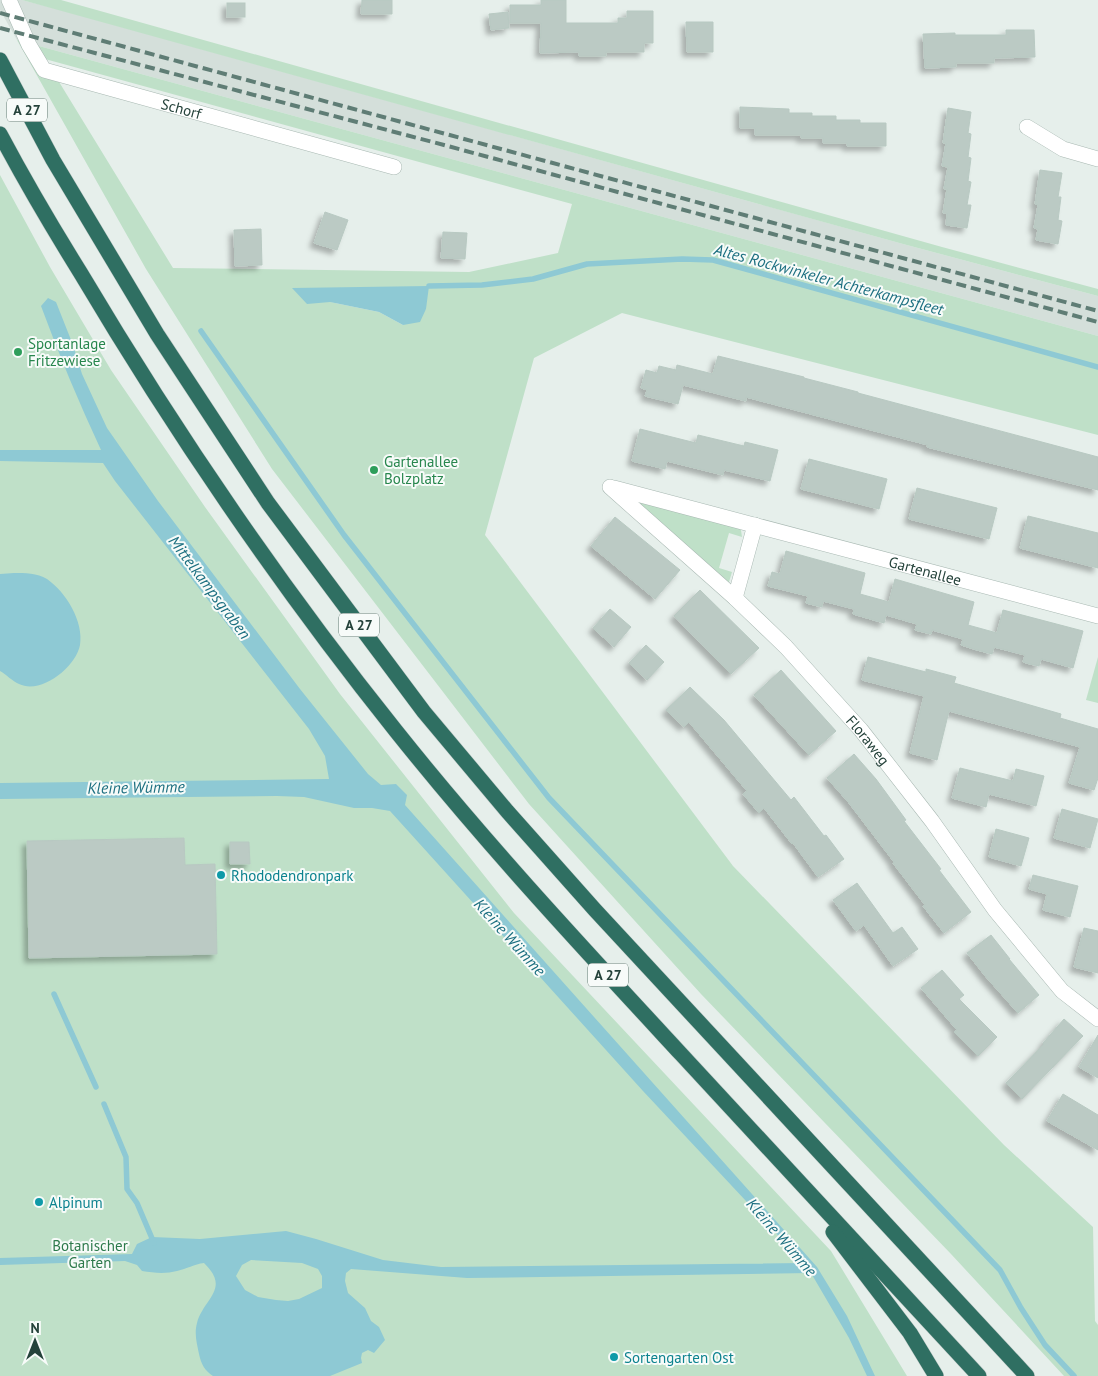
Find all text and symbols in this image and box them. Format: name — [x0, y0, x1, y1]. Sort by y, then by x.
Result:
street label: Schorf — [159, 93, 205, 123]
road number: A 27 — [7, 98, 47, 122]
water label: Altes Rockwinkeler Achterkampsfleet — [711, 238, 947, 320]
place label: Sportanlage Fritzewiese — [28, 334, 106, 370]
marker: Sportanlage Fritzewiese — [12, 346, 24, 358]
place label: Gartenallee Bolzplatz — [384, 452, 458, 488]
marker: Gartenallee Bolzplatz — [368, 464, 380, 476]
water label: Mittelkampsgraben — [165, 531, 255, 643]
street label: Gartenallee — [887, 552, 964, 589]
road number: A 27 — [339, 614, 379, 636]
street label: Floraweg — [842, 711, 894, 769]
water label: Kleine Wümme — [87, 776, 185, 798]
place label: Rhododendronpark — [231, 866, 354, 885]
marker: Rhododendronpark — [215, 869, 227, 881]
water label: Kleine Wümme — [470, 894, 550, 980]
road number: A 27 — [588, 964, 628, 986]
place label: Alpinum — [49, 1193, 103, 1212]
water label: Kleine Wümme — [742, 1194, 822, 1281]
marker: Alpinum — [33, 1196, 45, 1208]
park label: Botanischer Garten — [52, 1236, 128, 1272]
north arrow — [10, 1316, 60, 1366]
text: N — [30, 1319, 40, 1337]
place label: Sortengarten Ost — [624, 1348, 734, 1367]
marker: Sortengarten Ost — [608, 1351, 620, 1363]

